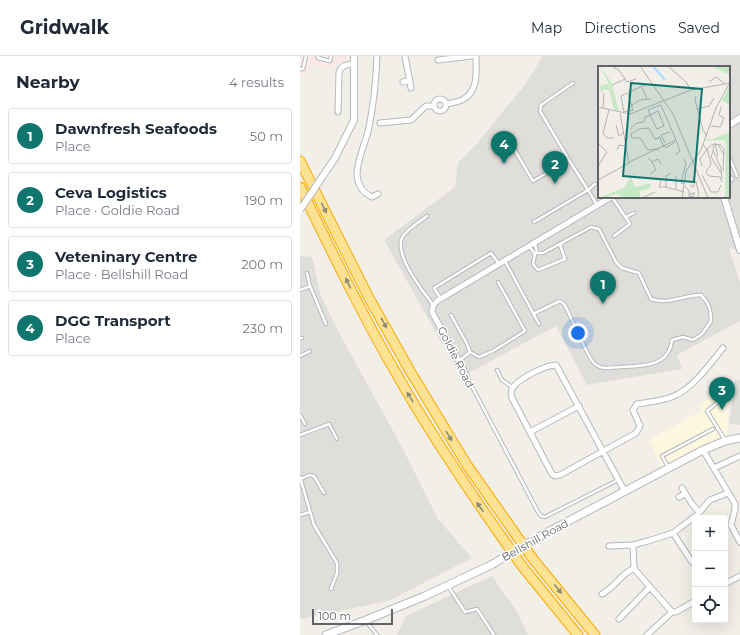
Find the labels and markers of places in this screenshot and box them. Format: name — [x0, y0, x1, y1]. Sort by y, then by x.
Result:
pin: 4 — [491, 131, 517, 164]
pin: 2 — [542, 151, 568, 184]
pin: 1 — [590, 271, 616, 304]
pin: 3 — [709, 377, 735, 410]

